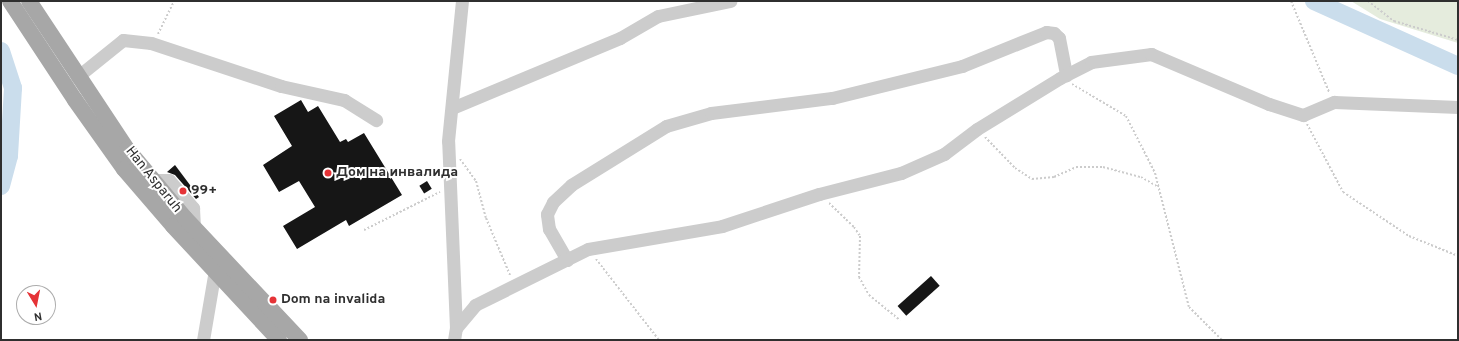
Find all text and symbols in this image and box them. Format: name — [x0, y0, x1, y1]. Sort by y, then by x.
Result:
street label: Han Asparuh — [121, 143, 185, 217]
place label: Дом на инвалида — [336, 165, 458, 181]
marker: Дом на инвалида — [323, 168, 333, 178]
place label: 99+ — [191, 183, 217, 199]
marker: 99+ — [178, 186, 188, 196]
north arrow — [16, 285, 56, 325]
place label: Dom na invalida — [281, 292, 385, 308]
marker: Dom na invalida — [268, 295, 278, 305]
text: N — [33, 308, 43, 323]

